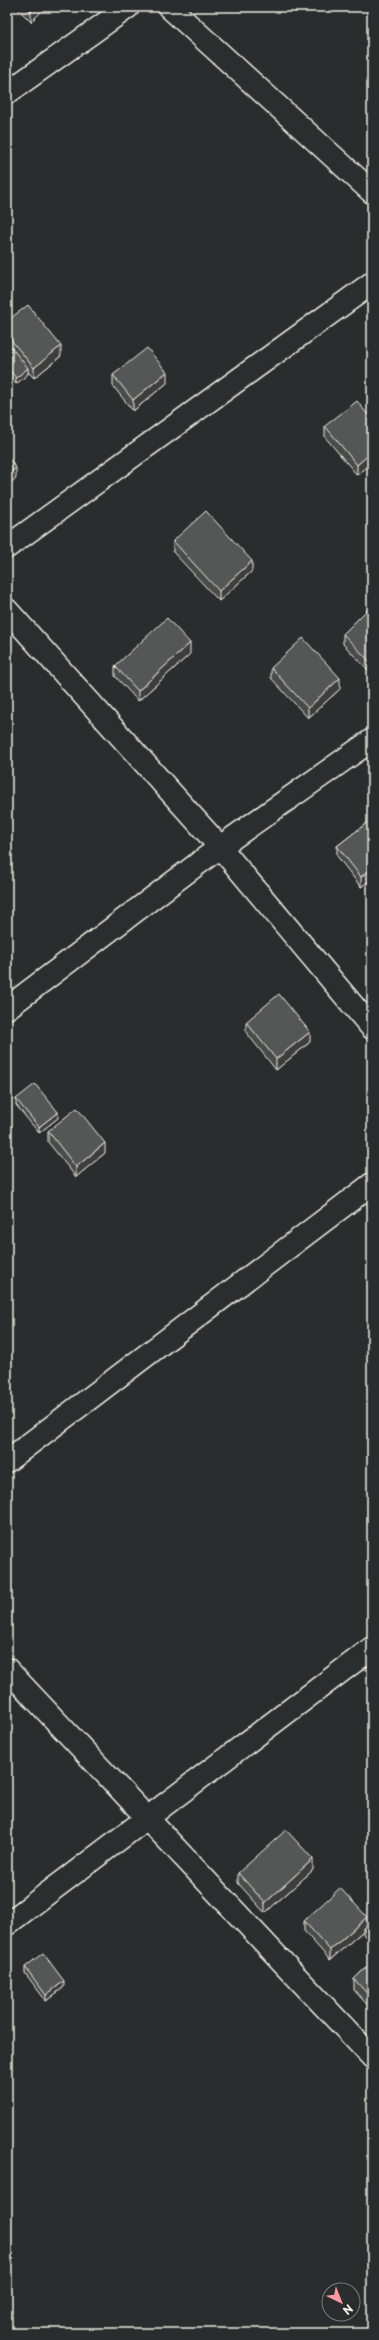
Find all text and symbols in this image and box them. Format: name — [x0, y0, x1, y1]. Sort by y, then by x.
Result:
north arrow — [321, 2282, 361, 2322]
text: N — [339, 2300, 357, 2319]

